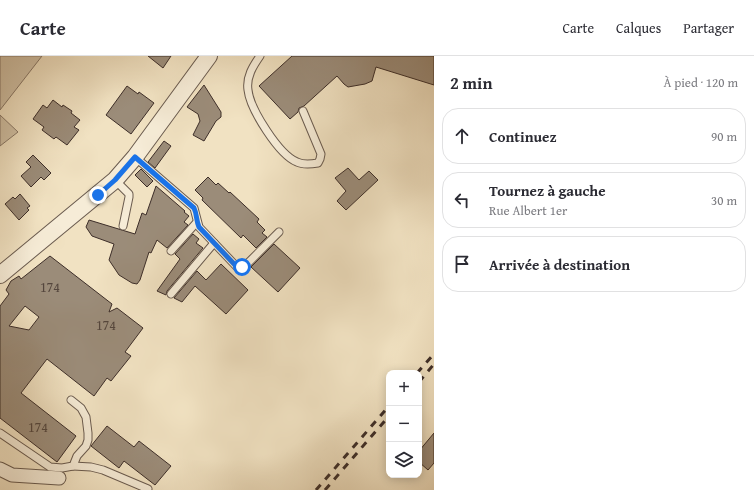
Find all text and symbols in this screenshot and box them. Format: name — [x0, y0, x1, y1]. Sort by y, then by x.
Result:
text: Carte — [20, 14, 66, 42]
text: Carte — [562, 18, 594, 38]
text: Calques — [616, 18, 661, 38]
text: Partager — [683, 18, 734, 38]
text: 2 min — [450, 70, 492, 95]
text: À pied · 120 m — [663, 73, 738, 92]
icon: ahead — [451, 125, 473, 147]
text: Continuez — [489, 126, 557, 147]
text: 90 m — [711, 127, 737, 146]
text: Tournez à gauche — [489, 180, 606, 201]
route end — [89, 186, 107, 204]
icon: left — [451, 189, 473, 211]
text: 30 m — [711, 191, 737, 210]
text: Rue Albert 1er — [489, 201, 567, 220]
icon: arrive — [451, 253, 473, 275]
text: Arrivée à destination — [489, 254, 630, 275]
route start — [233, 258, 251, 276]
house number: 174 — [40, 277, 60, 297]
house number: 174 — [96, 315, 116, 335]
map controls — [386, 370, 422, 478]
button: + — [386, 370, 422, 406]
button: − — [386, 406, 422, 442]
house number: 174 — [28, 417, 48, 437]
button: layers — [386, 442, 422, 478]

